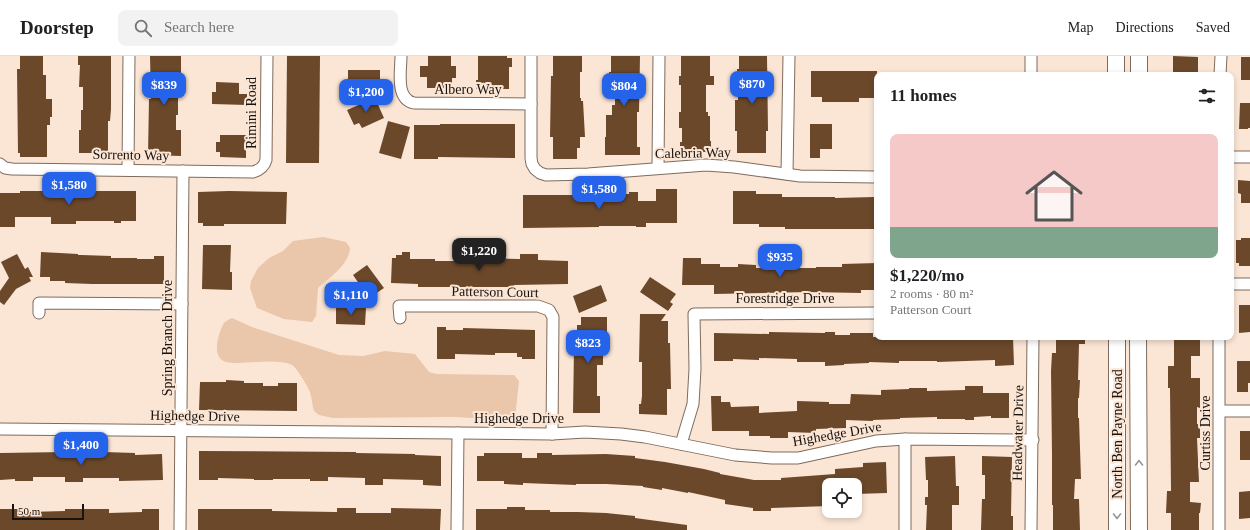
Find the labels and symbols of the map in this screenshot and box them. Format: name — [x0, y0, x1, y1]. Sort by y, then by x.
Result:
pin: $870 — [728, 71, 776, 105]
pin: $839 — [140, 72, 188, 106]
pin: $804 — [600, 73, 648, 107]
street label: Rimini Road — [244, 77, 259, 149]
pin: $1,200 — [333, 79, 399, 113]
street label: Albero Way — [434, 82, 502, 97]
street label: Calebria Way — [655, 145, 731, 161]
street label: Sorrento Way — [92, 147, 170, 163]
pin: $1,580 — [36, 172, 102, 206]
pin: $1,580 — [566, 176, 632, 210]
pin: $1,220 — [446, 238, 512, 272]
pin: $935 — [756, 244, 804, 278]
street label: Spring Branch Drive — [160, 280, 175, 396]
pin: $1,110 — [318, 282, 384, 316]
street label: Patterson Court — [451, 284, 539, 300]
street label: Forestridge Drive — [735, 291, 835, 306]
pin: $823 — [564, 330, 612, 364]
street label: North Ben Payne Road — [1110, 369, 1125, 499]
street label: Headwater Drive — [1010, 385, 1026, 481]
street label: Curtiss Drive — [1198, 395, 1213, 471]
street label: Highedge Drive — [150, 408, 240, 424]
street label: Highedge Drive — [474, 411, 564, 426]
street label: Highedge Drive — [791, 419, 883, 449]
pin: $1,400 — [48, 432, 114, 466]
one-way arrow — [1135, 460, 1143, 466]
scale bar — [12, 502, 84, 521]
one-way arrow — [1113, 513, 1121, 519]

